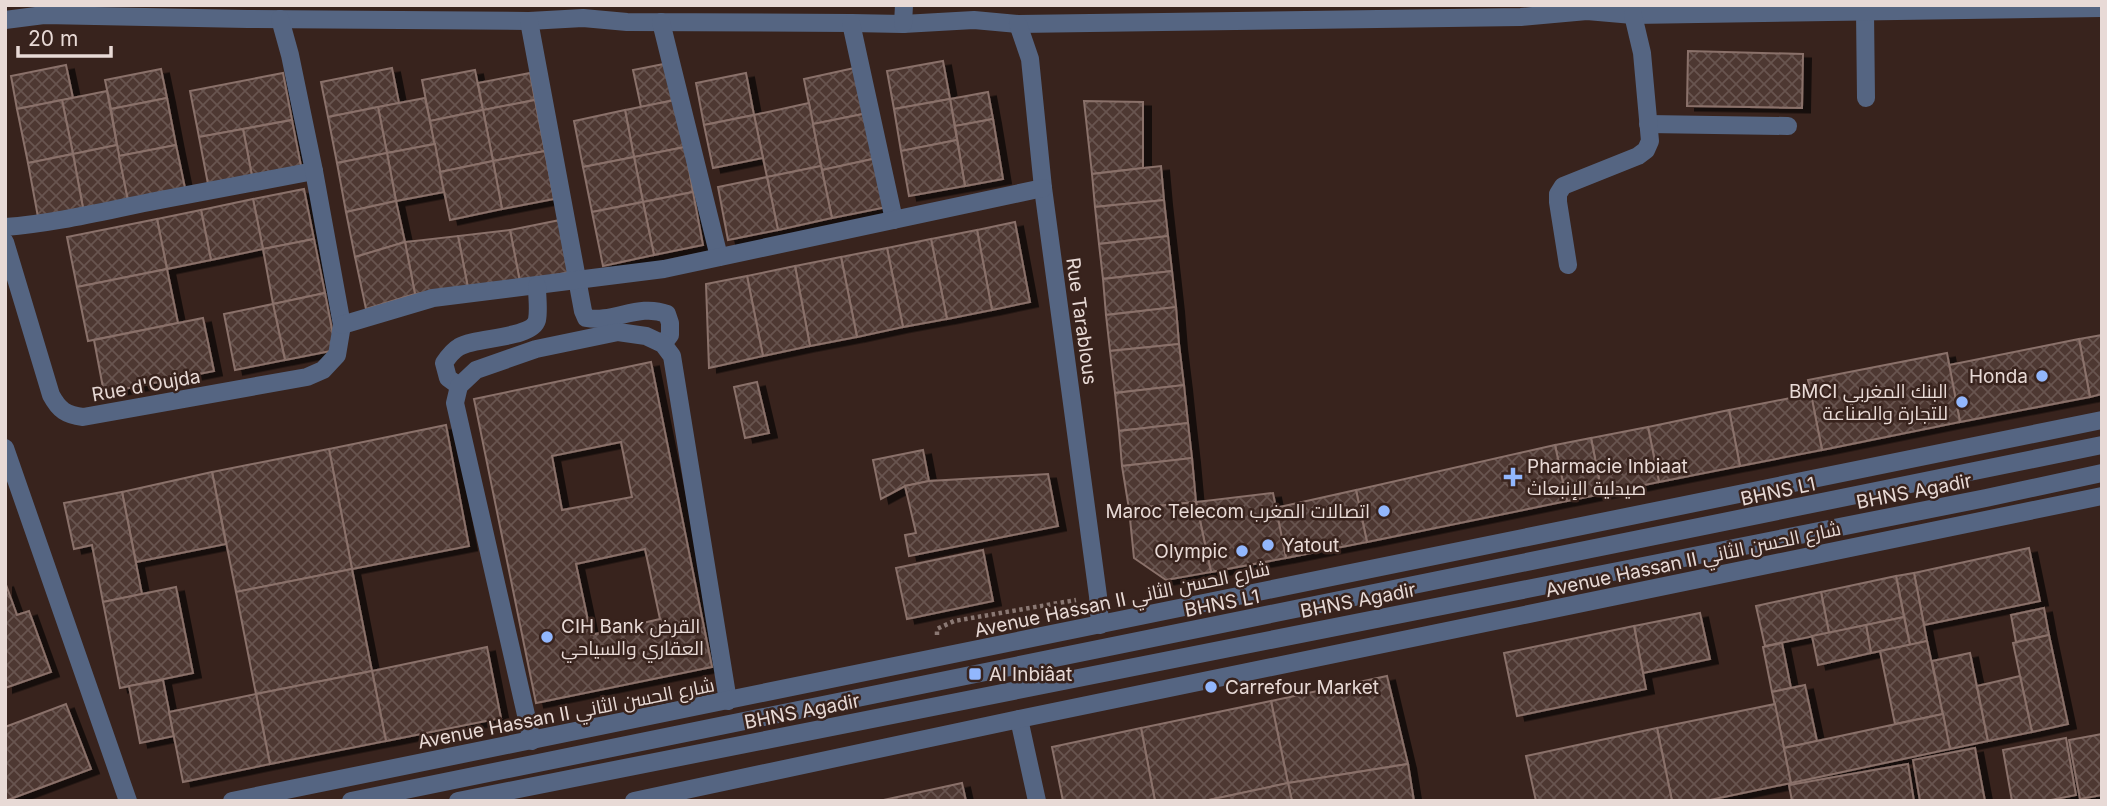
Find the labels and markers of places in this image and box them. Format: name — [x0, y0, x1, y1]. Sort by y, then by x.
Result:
place label: Honda — [1969, 365, 2028, 388]
marker: Honda — [2034, 368, 2050, 384]
place label: BMCI البنك المغربي للتجارة والصناعة — [1789, 380, 1948, 425]
marker: BMCI البنك المغربي للتجارة والصناعة — [1954, 394, 1970, 410]
place label: Pharmacie Inbiaat صيدلية الإنبعاث — [1527, 455, 1688, 500]
marker: Pharmacie Inbiaat صيدلية الإنبعاث — [1505, 469, 1521, 485]
place label: Maroc Telecom اتصالات المغرب — [1105, 500, 1370, 523]
marker: Maroc Telecom اتصالات المغرب — [1376, 503, 1392, 519]
place label: Yatout — [1282, 534, 1339, 557]
marker: Yatout — [1260, 537, 1276, 553]
place label: Olympic — [1154, 540, 1228, 563]
marker: Olympic — [1234, 543, 1250, 559]
place label: CIH Bank القرض العقاري والسياحي — [561, 615, 704, 663]
marker: CIH Bank القرض العقاري والسياحي — [539, 629, 555, 645]
place label: Al Inbiâat — [989, 663, 1072, 686]
marker: Al Inbiâat — [967, 666, 983, 682]
place label: Carrefour Market — [1225, 676, 1379, 699]
marker: Carrefour Market — [1203, 679, 1219, 695]

